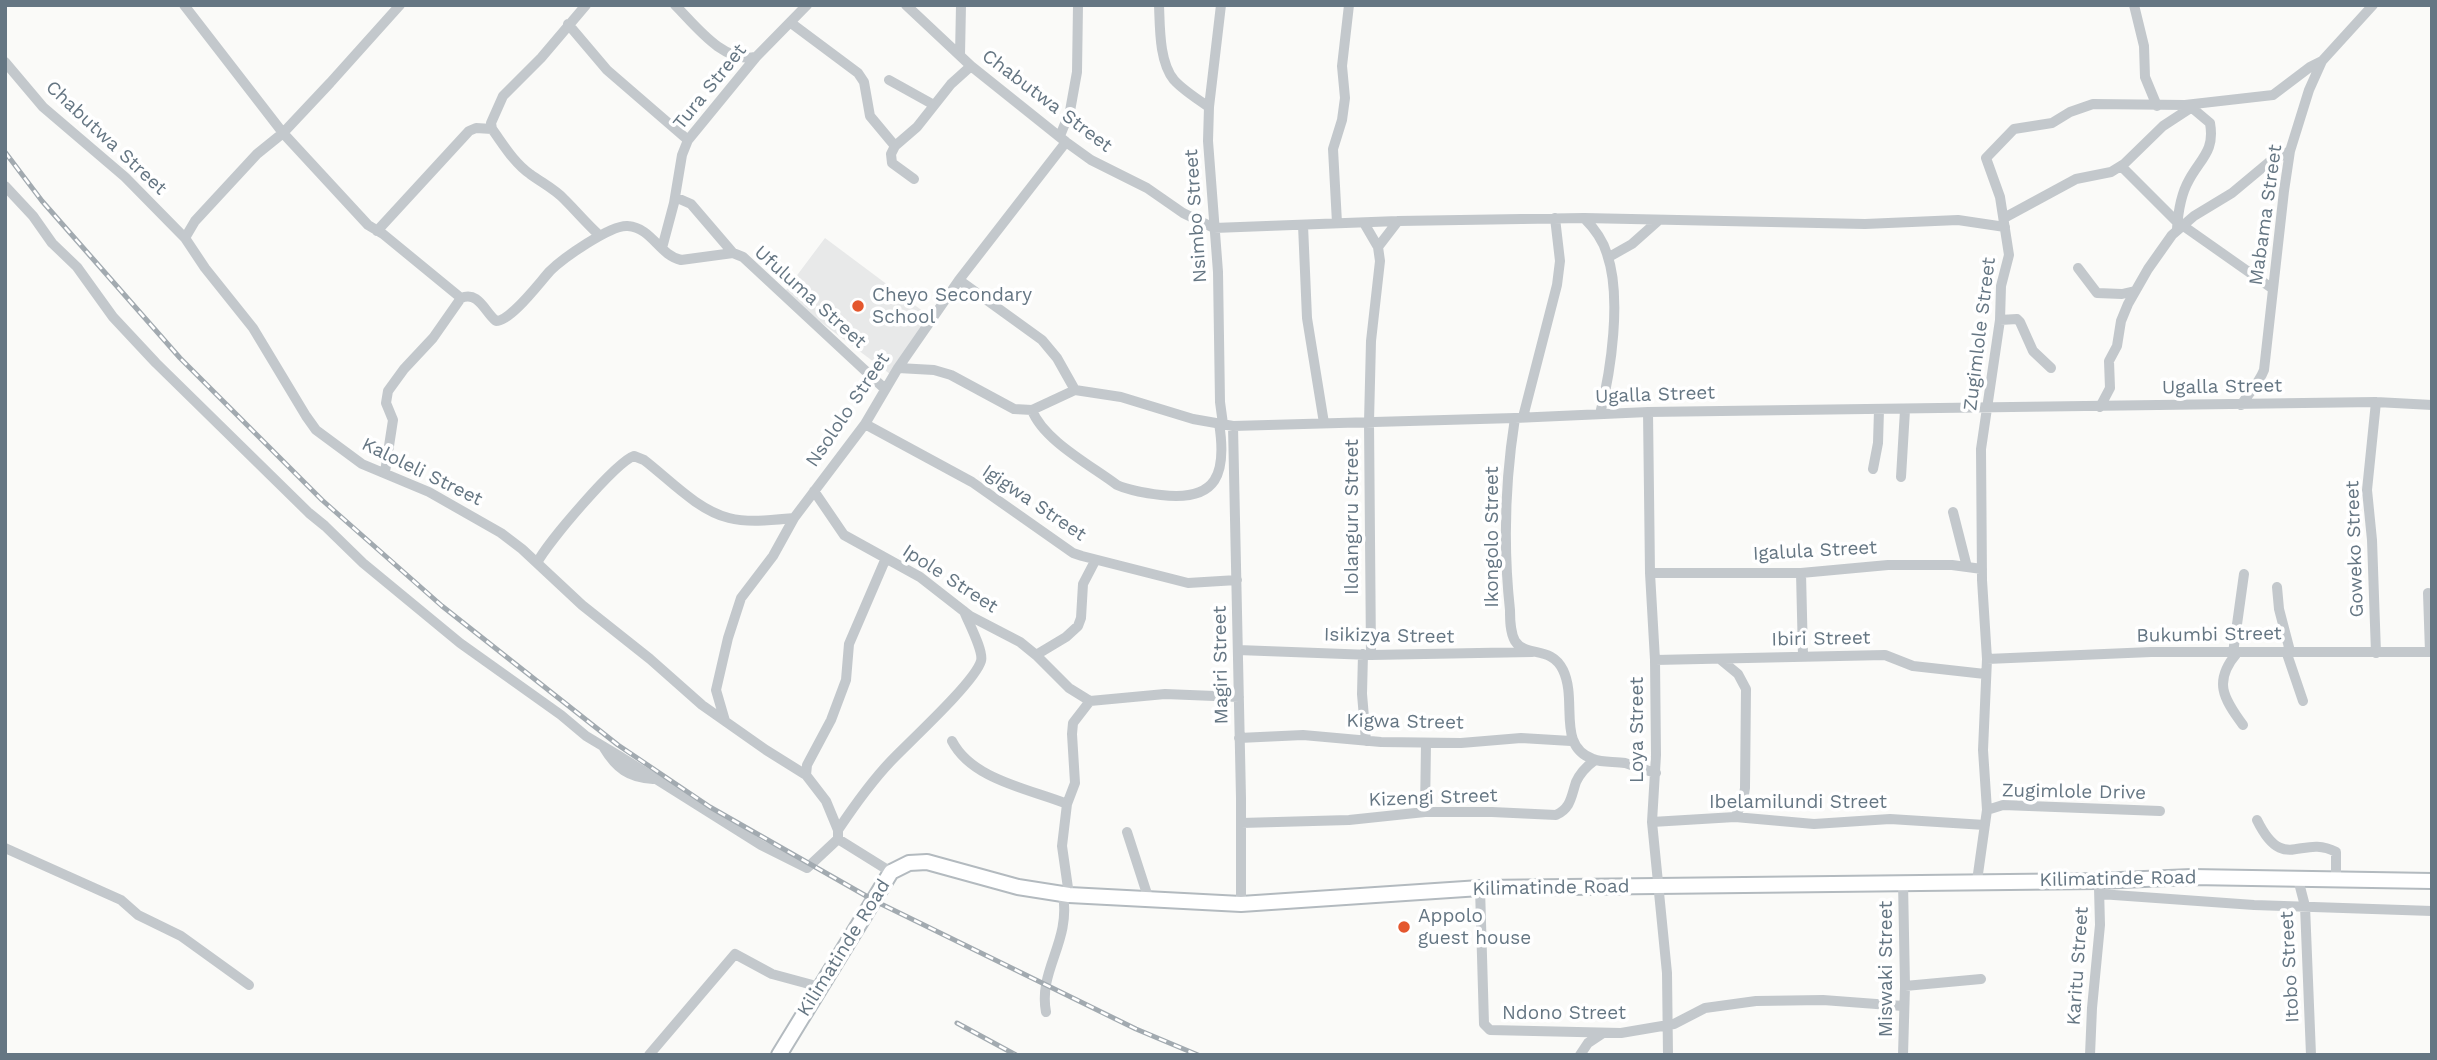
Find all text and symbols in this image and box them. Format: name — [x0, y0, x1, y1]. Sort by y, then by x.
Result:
street label: Tura Street — [668, 39, 752, 135]
street label: Chabutwa Street — [977, 45, 1117, 157]
street label: Chabutwa Street — [41, 76, 171, 200]
street label: Mabama Street — [2245, 143, 2287, 287]
street label: Nsimbo Street — [1180, 148, 1212, 284]
street label: Ufuluma Street — [749, 241, 871, 353]
street label: Zugimlole Street — [1959, 256, 2001, 412]
place label: Cheyo Secondary School — [872, 284, 1032, 328]
marker: Cheyo Secondary School — [850, 298, 866, 314]
street label: Nsololo Street — [801, 348, 895, 472]
street label: Ugalla Street — [2162, 375, 2282, 399]
street label: Ugalla Street — [1595, 382, 1715, 408]
street label: Kaloleli Street — [358, 433, 486, 511]
street label: Ilolanguru Street — [1341, 439, 1363, 595]
street label: Igigwa Street — [978, 460, 1090, 546]
street label: Ikongolo Street — [1481, 466, 1503, 608]
street label: Goweko Street — [2341, 480, 2369, 618]
street label: Igalula Street — [1752, 536, 1878, 566]
street label: Ipole Street — [898, 540, 1002, 618]
street label: Magiri Street — [1209, 606, 1233, 724]
street label: Bukumbi Street — [2136, 622, 2282, 648]
street label: Isikizya Street — [1324, 623, 1454, 649]
street label: Ibiri Street — [1771, 627, 1871, 651]
street label: Loya Street — [1626, 677, 1648, 783]
street label: Kigwa Street — [1346, 710, 1464, 734]
street label: Zugimlole Drive — [2002, 779, 2146, 805]
street label: Kizengi Street — [1368, 784, 1498, 812]
street label: Ibelamilundi Street — [1709, 791, 1887, 813]
street label: Kilimatinde Road — [2039, 866, 2197, 892]
street label: Kilimatinde Road — [793, 875, 895, 1021]
street label: Kilimatinde Road — [1472, 875, 1630, 901]
street label: Miswaki Street — [1875, 901, 1897, 1037]
place label: Appolo guest house — [1418, 905, 1531, 949]
street label: Karitu Street — [2062, 906, 2094, 1026]
street label: Itobo Street — [2276, 910, 2304, 1024]
marker: Appolo guest house — [1396, 919, 1412, 935]
street label: Ndono Street — [1502, 1002, 1626, 1024]

